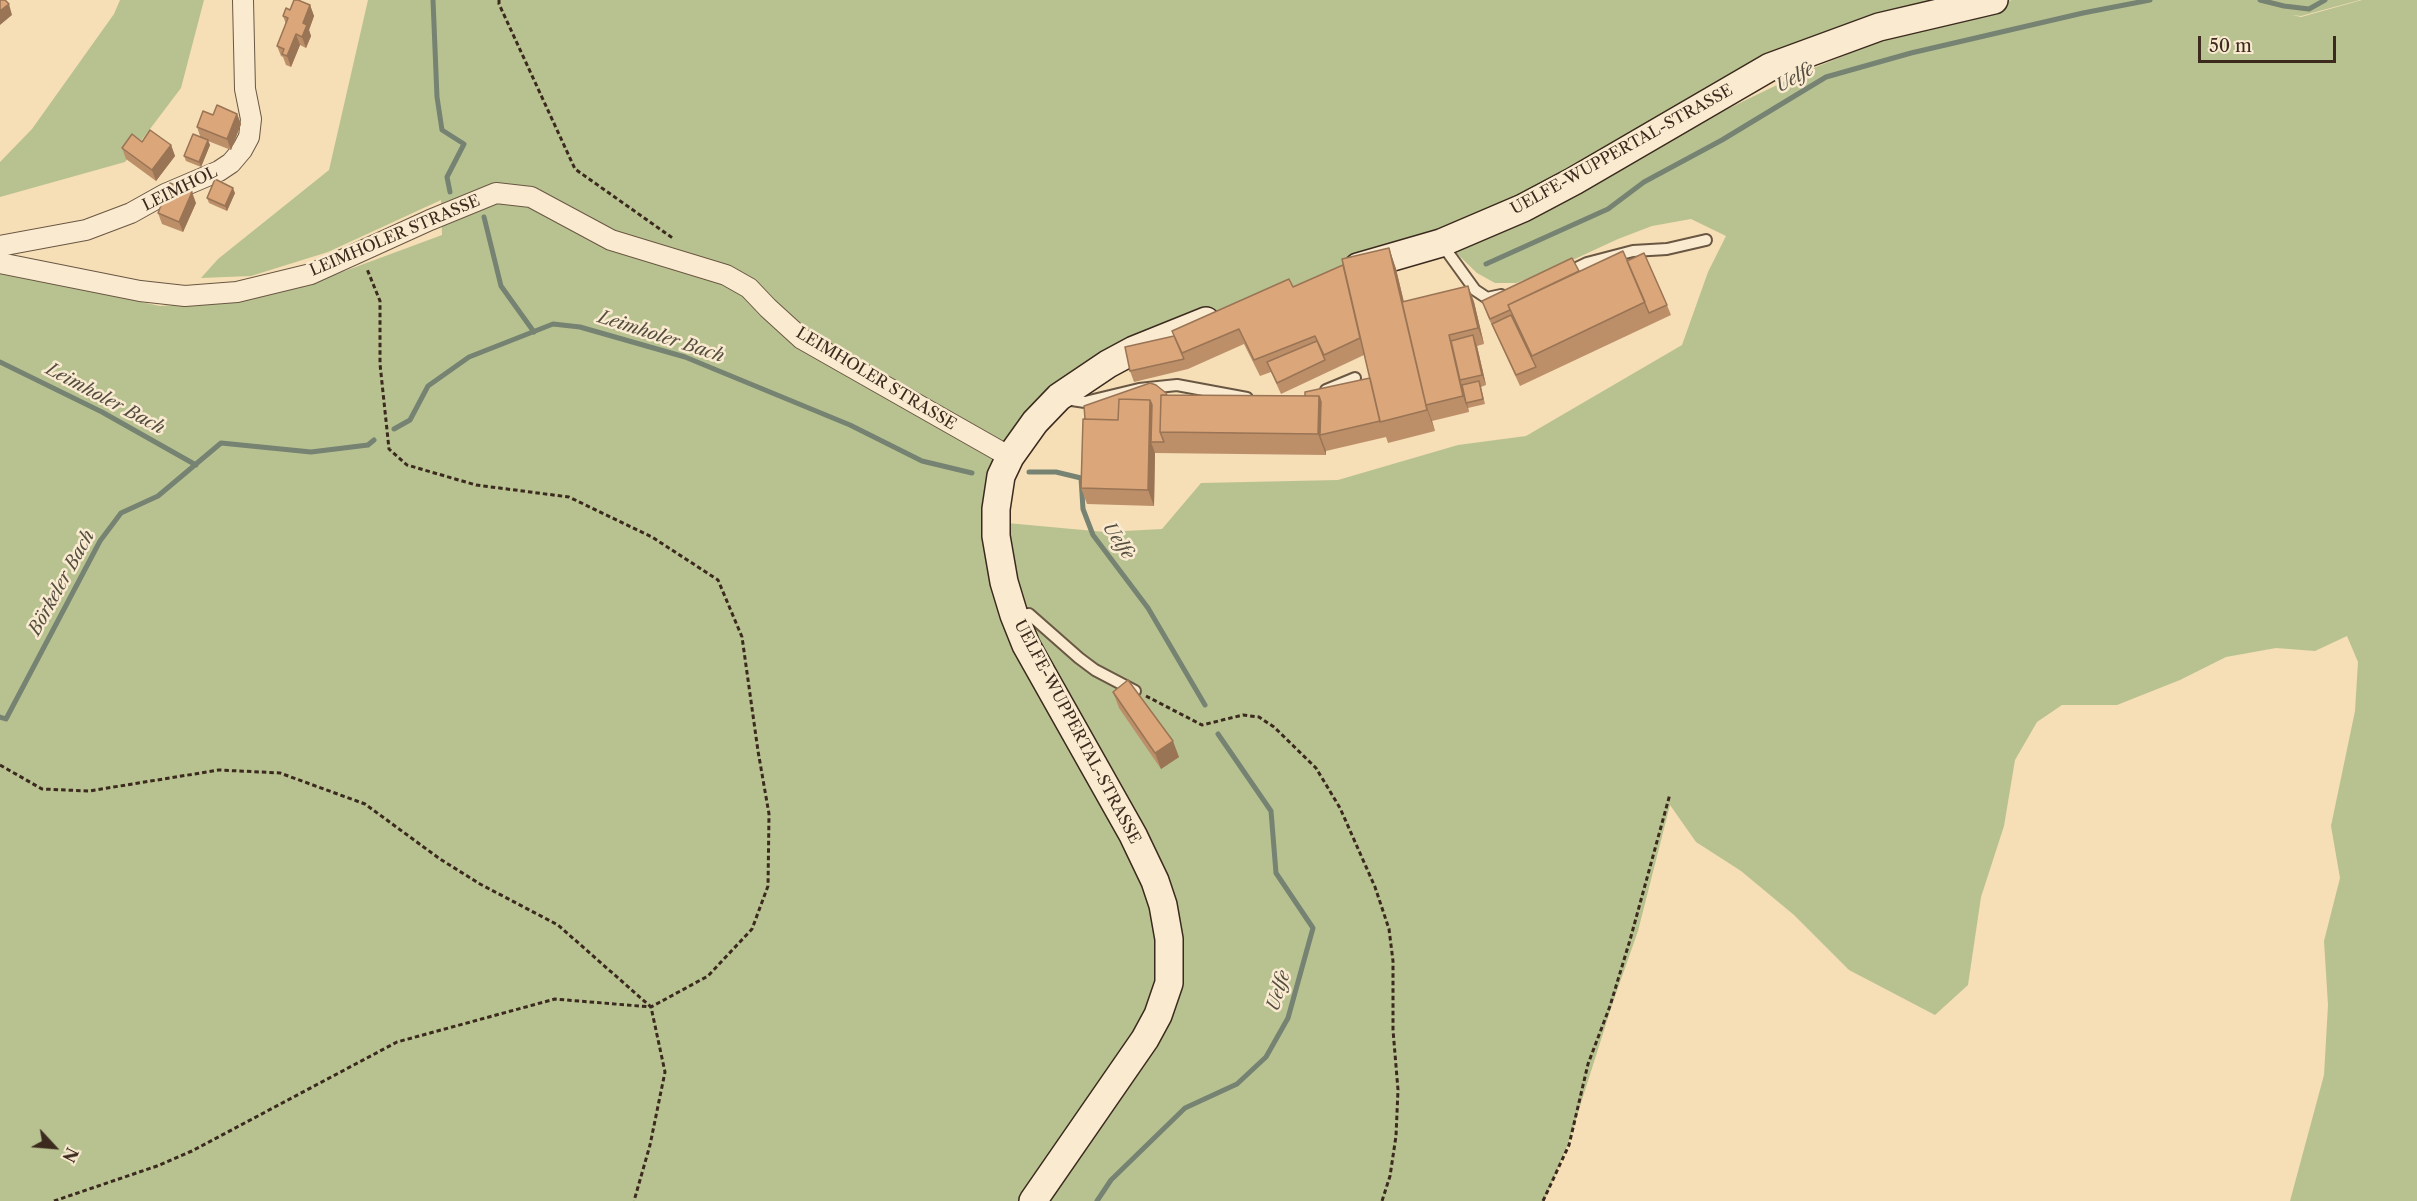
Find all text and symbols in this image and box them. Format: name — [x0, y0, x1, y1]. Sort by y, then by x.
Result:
scale bar — [2201, 24, 2339, 62]
text: 50 m — [2209, 35, 2252, 57]
water label: Uelfe — [1772, 59, 1818, 97]
street label: UELFE-WUPPERTAL-STRASSE — [1508, 81, 1736, 219]
street label: LEIMHOL — [139, 163, 221, 215]
street label: LEIMHOLER STRASSE — [307, 191, 483, 281]
water label: Leimholer Bach — [595, 306, 727, 368]
street label: LEIMHOLER STRASSE — [793, 324, 959, 434]
water label: Leimholer Bach — [42, 359, 168, 439]
water label: Uelfe — [1098, 518, 1138, 564]
water label: Börkeler Bach — [24, 527, 100, 639]
street label: UELFE-WUPPERTAL-STRASSE — [1010, 617, 1144, 847]
water label: Uelfe — [1263, 968, 1295, 1014]
north arrow — [24, 1117, 84, 1177]
text: N — [58, 1144, 82, 1166]

